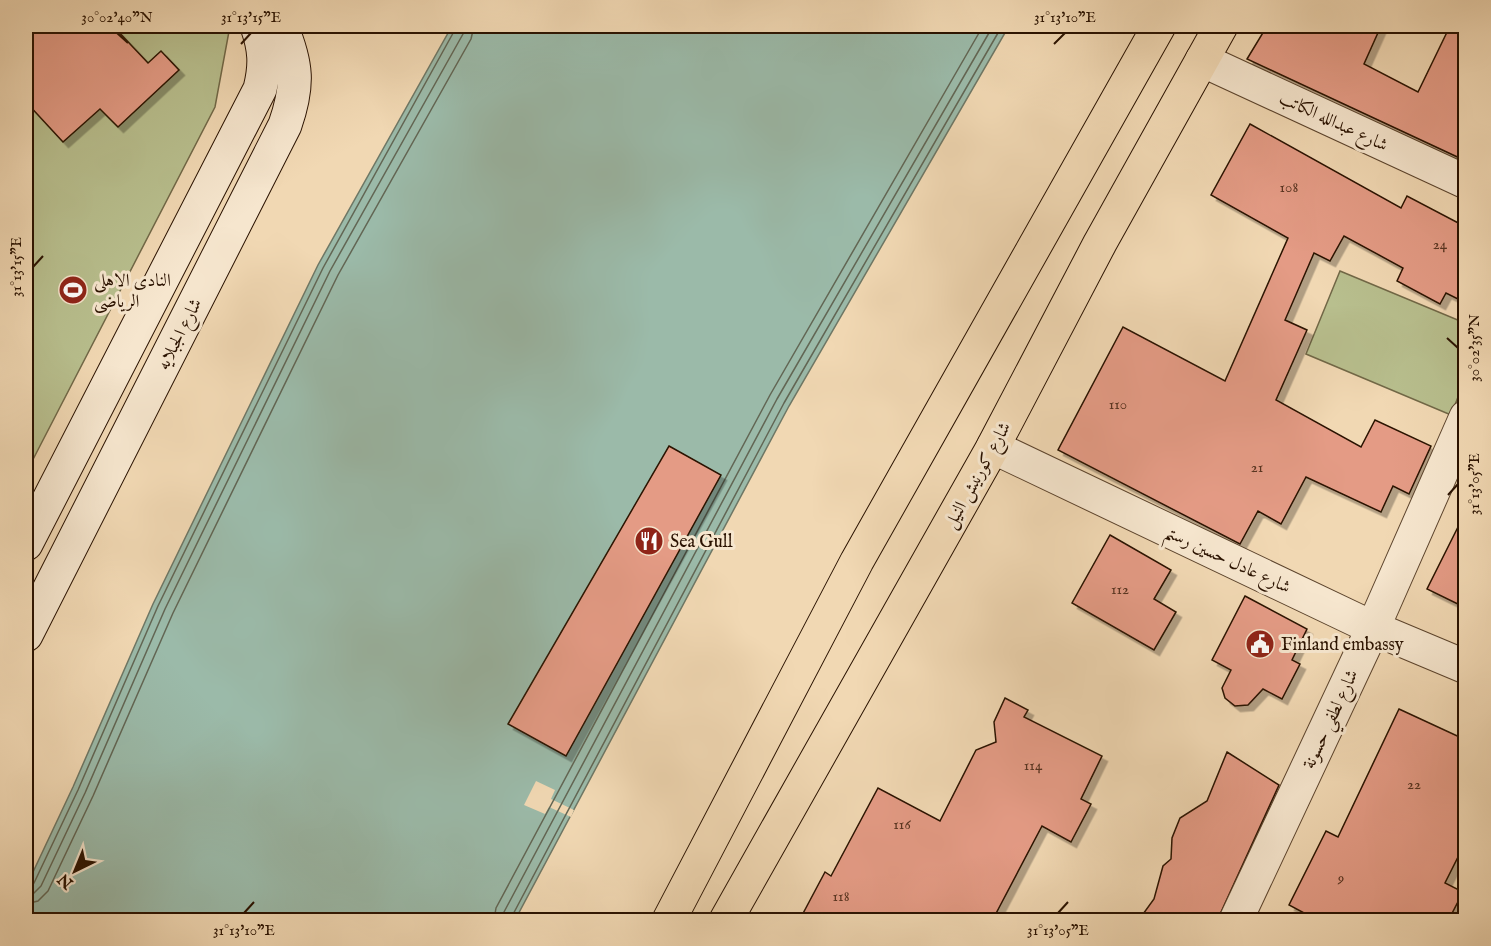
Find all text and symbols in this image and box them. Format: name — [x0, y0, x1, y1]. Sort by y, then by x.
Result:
text: 30°02'40"N — [81, 8, 153, 27]
text: 31°13'15"E — [221, 8, 281, 27]
text: 31°13'10"E — [1034, 8, 1096, 27]
street label: شارع عبدالله الكاتب — [1275, 87, 1391, 159]
house number: 108 — [1280, 178, 1299, 197]
house number: 24 — [1433, 235, 1448, 254]
text: 31°13'15"E — [7, 237, 26, 297]
place label: النادى الاهلى الرياضى — [94, 270, 171, 314]
sports icon: النادى الاهلى الرياضى — [57, 274, 89, 306]
street label: شارع الجبلايه — [152, 295, 210, 375]
text: 30°02'35"N — [1465, 314, 1484, 382]
house number: 110 — [1109, 395, 1127, 414]
street label: شارع كورنيش النيل — [939, 418, 1019, 534]
text: 31°13'05"E — [1465, 453, 1484, 515]
house number: 21 — [1251, 458, 1263, 477]
street label: شارع عادل حسين رستم — [1159, 521, 1294, 604]
restaurant icon: Sea Gull — [633, 525, 665, 557]
place label: Sea Gull — [670, 531, 733, 554]
house number: 112 — [1111, 580, 1129, 599]
public building icon: Finland embassy — [1244, 628, 1276, 660]
place label: Finland embassy — [1281, 634, 1404, 657]
street label: شارع لطفي حسونة — [1298, 666, 1369, 775]
house number: 114 — [1024, 756, 1043, 775]
house number: 22 — [1407, 775, 1421, 794]
house number: 116 — [893, 815, 911, 834]
north arrow — [45, 841, 105, 901]
text: N — [54, 868, 79, 893]
house number: 9 — [1337, 869, 1344, 888]
house number: 118 — [832, 887, 850, 906]
text: 31°13'10"E — [213, 921, 275, 940]
text: 31°13'05"E — [1027, 921, 1089, 940]

